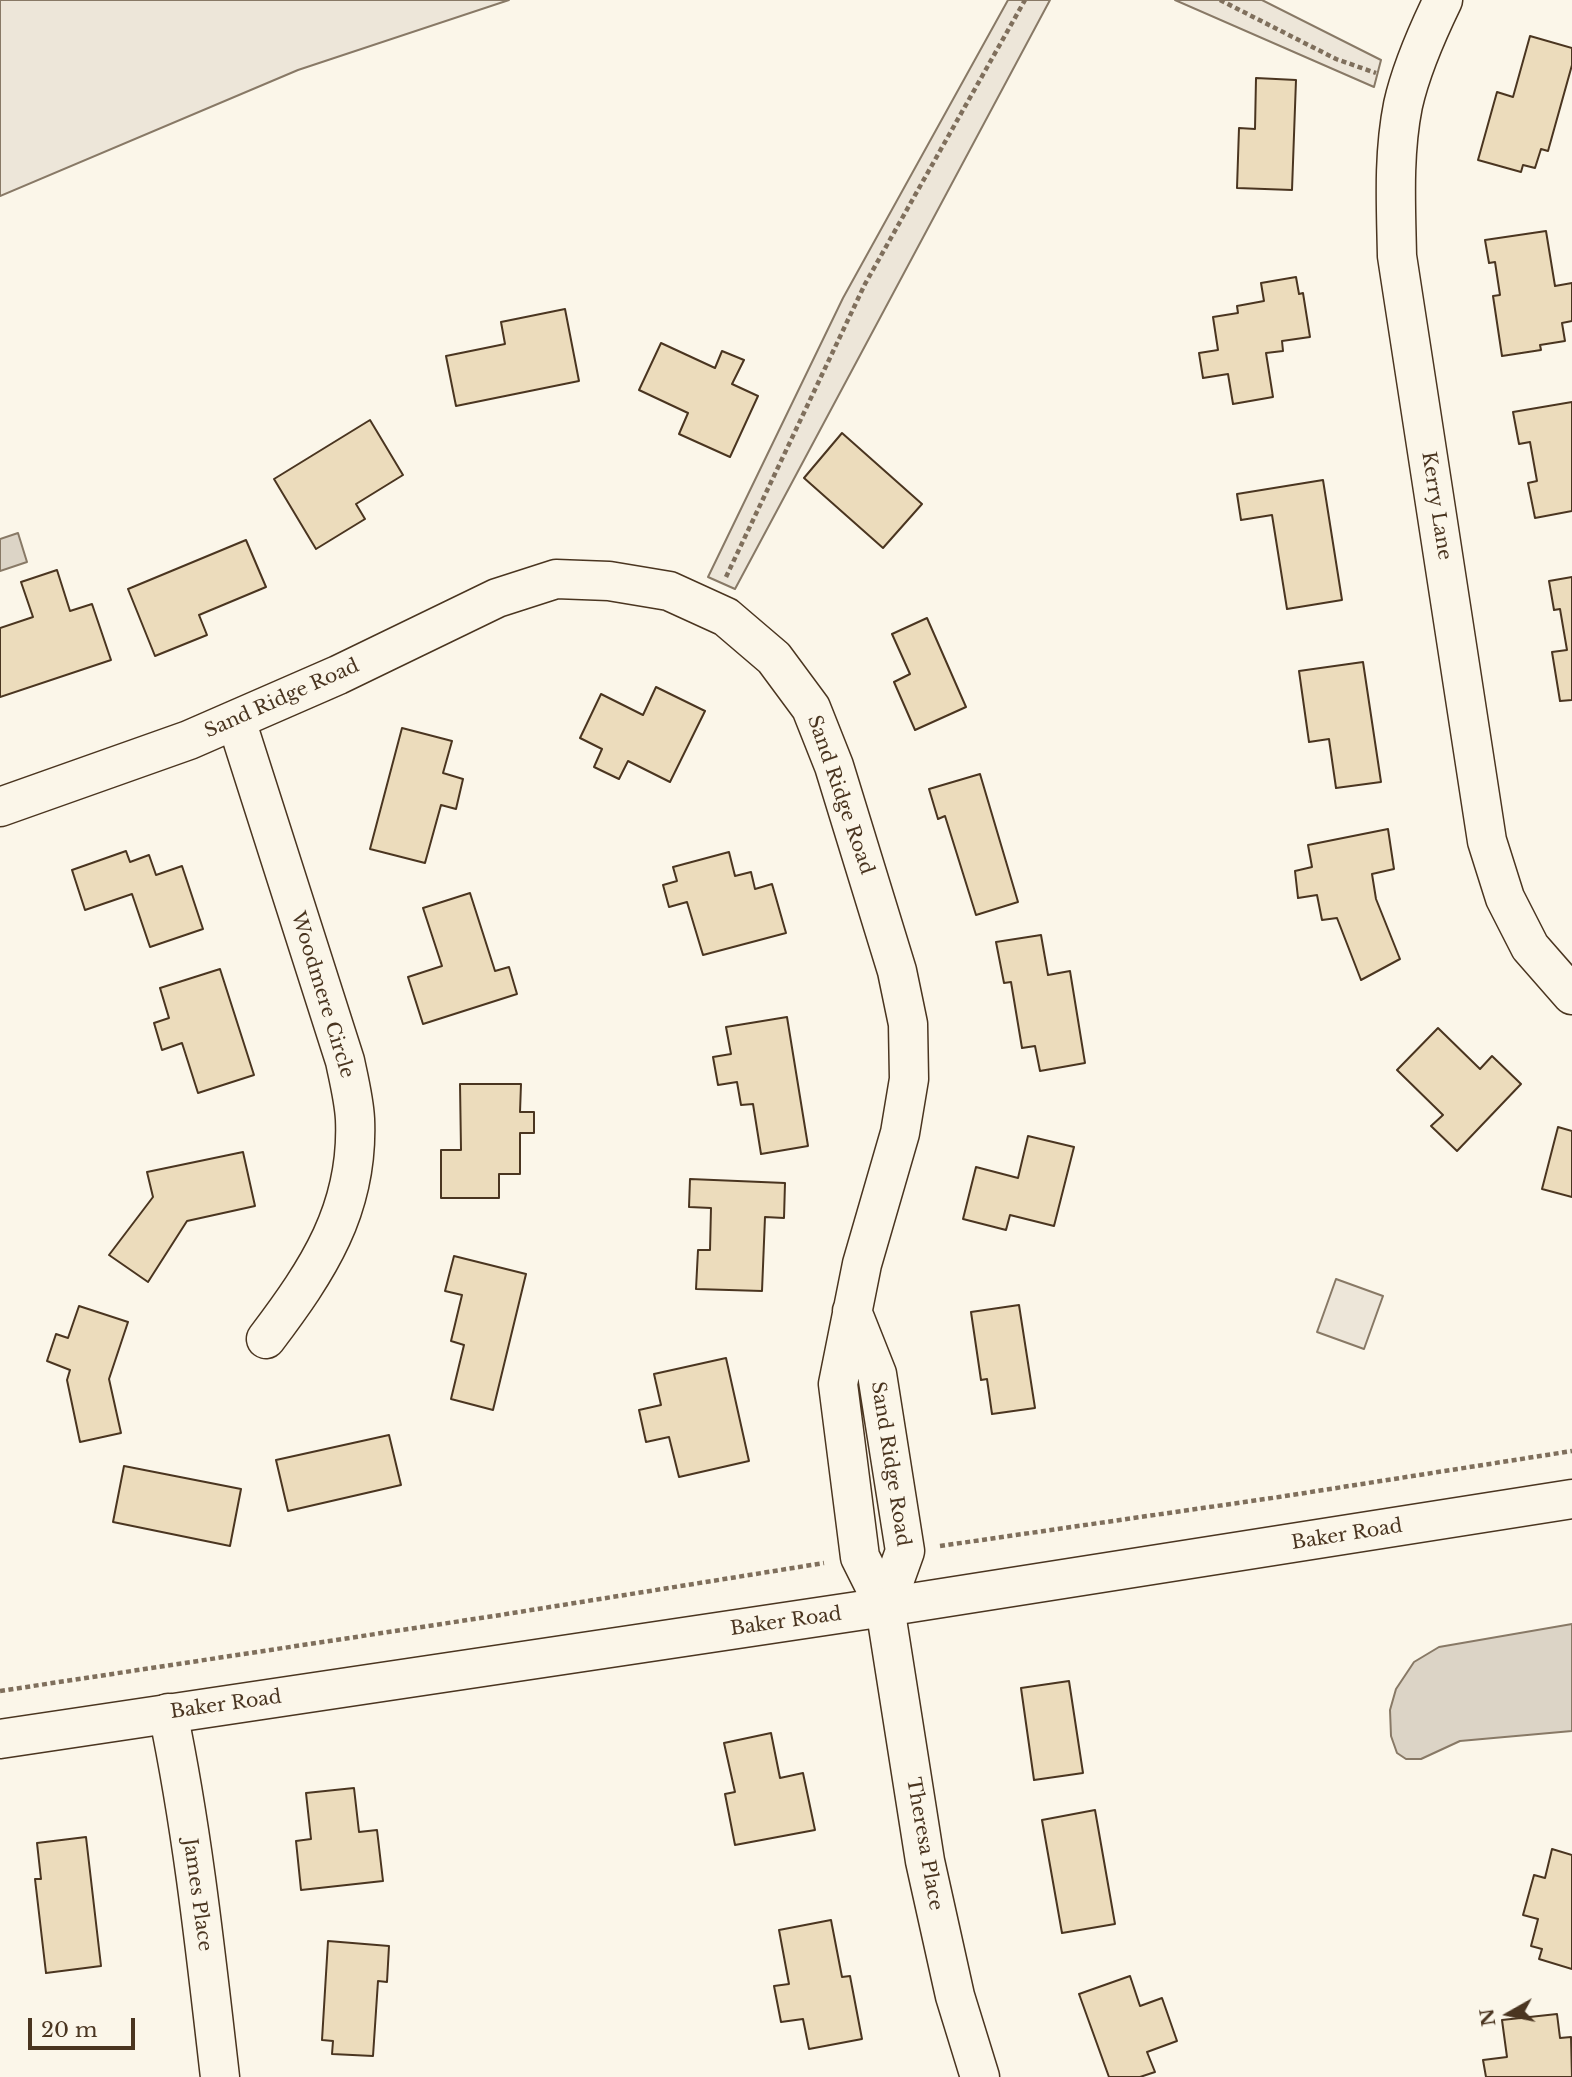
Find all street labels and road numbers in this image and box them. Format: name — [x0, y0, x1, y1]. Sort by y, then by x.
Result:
street label: Kerry Lane — [1416, 450, 1456, 562]
street label: Sand Ridge Road — [201, 655, 363, 743]
street label: Sand Ridge Road — [802, 713, 878, 877]
street label: Woodmere Circle — [286, 909, 358, 1081]
street label: Sand Ridge Road — [866, 1380, 914, 1548]
street label: Baker Road — [1290, 1515, 1404, 1555]
street label: Baker Road — [729, 1603, 843, 1641]
street label: Baker Road — [169, 1686, 283, 1724]
street label: Theresa Place — [901, 1776, 947, 1912]
street label: James Place — [178, 1837, 216, 1953]

